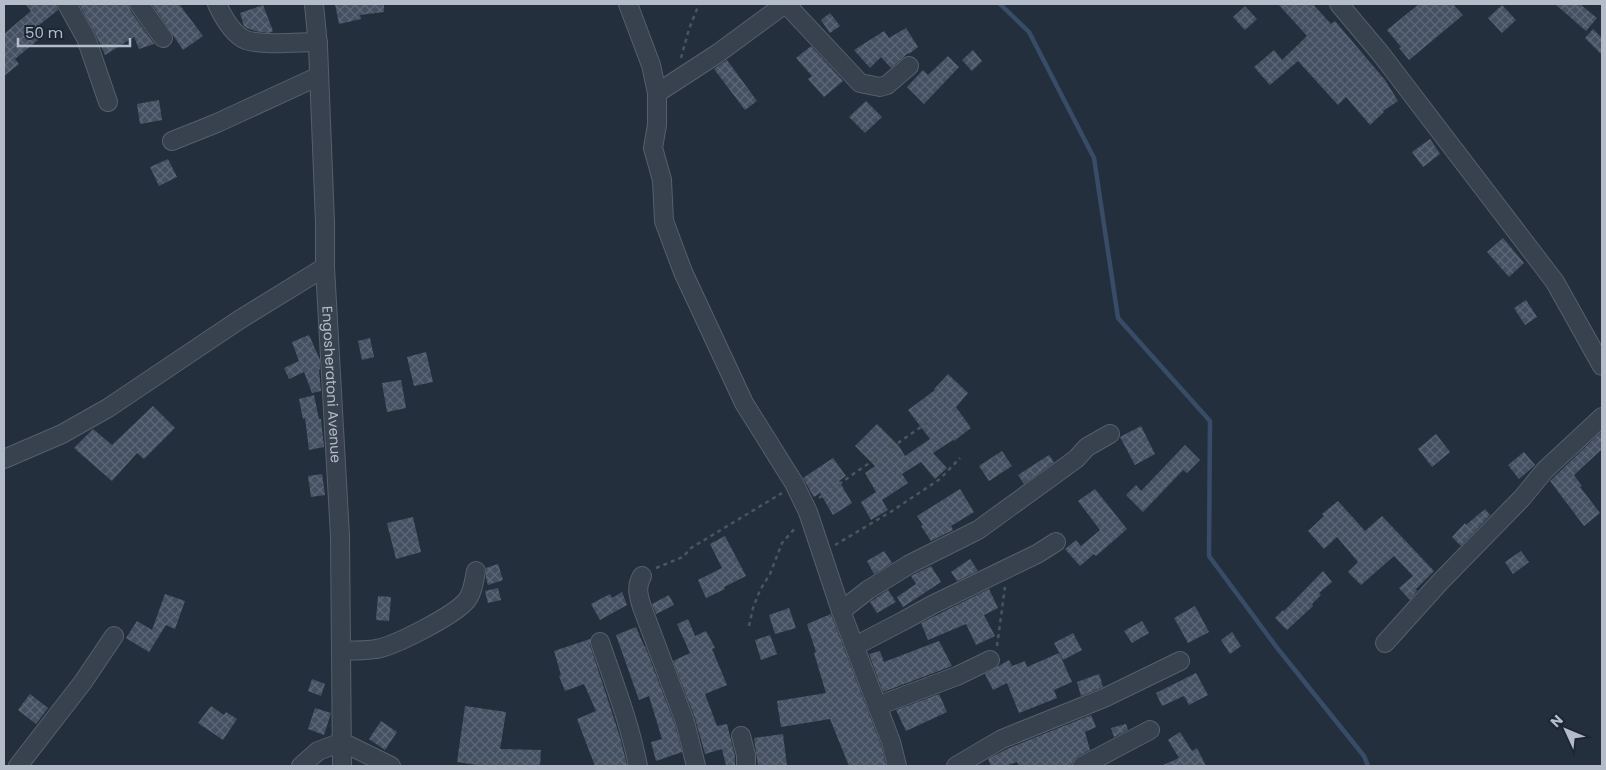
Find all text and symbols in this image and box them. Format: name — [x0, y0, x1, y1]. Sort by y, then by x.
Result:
scale bar — [18, 15, 130, 47]
text: 50 m — [25, 22, 63, 43]
street label: Engosheratoni Avenue — [317, 305, 346, 464]
north arrow — [1541, 705, 1591, 755]
text: N — [1546, 710, 1567, 732]

